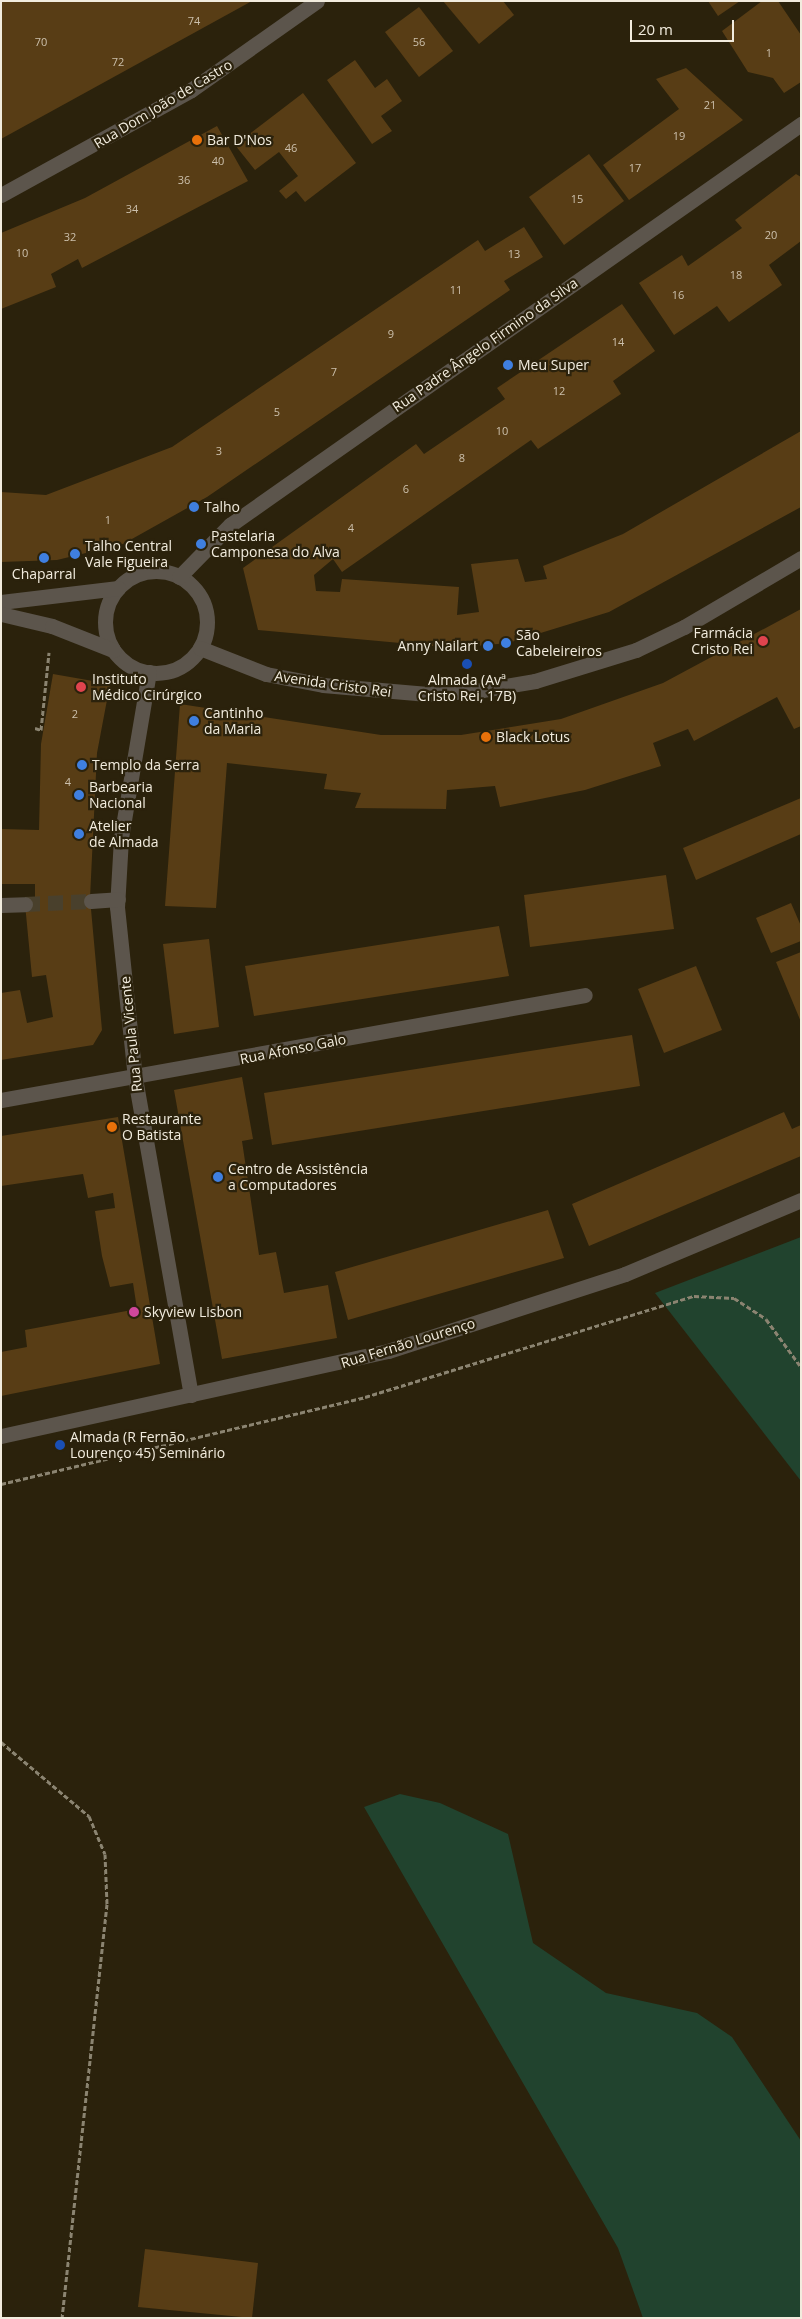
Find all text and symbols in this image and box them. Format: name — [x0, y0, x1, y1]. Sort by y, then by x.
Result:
scale bar — [632, 10, 736, 42]
house number: 74 — [188, 14, 200, 28]
text: 20 m — [638, 19, 673, 39]
house number: 70 — [35, 35, 47, 49]
house number: 56 — [413, 35, 425, 49]
house number: 1 — [766, 46, 772, 60]
house number: 72 — [112, 55, 124, 69]
street label: Rua Dom João de Castro — [91, 56, 235, 152]
house number: 21 — [704, 98, 716, 112]
house number: 19 — [673, 129, 685, 143]
place label: Bar D'Nos — [207, 132, 272, 148]
marker: Bar D'Nos — [191, 134, 203, 146]
house number: 46 — [285, 141, 297, 155]
house number: 40 — [212, 154, 224, 168]
house number: 17 — [629, 161, 641, 175]
house number: 36 — [178, 173, 190, 187]
house number: 15 — [571, 192, 583, 206]
house number: 34 — [126, 202, 138, 216]
house number: 20 — [765, 228, 777, 242]
house number: 32 — [64, 230, 76, 244]
house number: 10 — [16, 246, 28, 260]
house number: 13 — [508, 247, 520, 261]
house number: 18 — [730, 268, 742, 282]
street label: Rua Padre Ângelo Firmino da Silva — [389, 274, 581, 416]
house number: 11 — [450, 283, 462, 297]
house number: 16 — [672, 288, 684, 302]
house number: 9 — [388, 327, 394, 341]
house number: 14 — [612, 335, 624, 349]
place label: Meu Super — [518, 357, 589, 373]
marker: Meu Super — [502, 359, 514, 371]
house number: 7 — [331, 365, 337, 379]
house number: 12 — [553, 384, 565, 398]
house number: 5 — [274, 405, 280, 419]
house number: 10 — [496, 424, 508, 438]
house number: 3 — [216, 444, 222, 458]
house number: 8 — [459, 451, 465, 465]
house number: 6 — [403, 482, 409, 496]
place label: Talho — [204, 499, 240, 515]
marker: Talho — [188, 501, 200, 513]
house number: 1 — [105, 513, 111, 527]
house number: 4 — [348, 521, 354, 535]
place label: Pastelaria Camponesa do Alva — [211, 528, 340, 560]
place label: Talho Central Vale Figueira — [85, 538, 172, 570]
marker: Pastelaria Camponesa do Alva — [195, 538, 207, 550]
marker: Talho Central Vale Figueira — [69, 548, 81, 560]
marker: Chaparral — [38, 552, 50, 564]
place label: Chaparral — [12, 566, 76, 582]
place label: Farmácia Cristo Rei — [691, 625, 753, 658]
place label: São Cabeleireiros — [516, 627, 602, 660]
marker: Farmácia Cristo Rei — [757, 635, 769, 647]
marker: São Cabeleireiros — [500, 637, 512, 649]
place label: Anny Nailart — [397, 638, 478, 654]
marker: Anny Nailart — [482, 640, 494, 652]
marker: Almada (Avª Cristo Rei, 17B) — [461, 658, 473, 670]
street label: Avenida Cristo Rei — [274, 667, 392, 701]
place label: Instituto Médico Cirúrgico — [92, 671, 202, 704]
place label: Almada (Avª Cristo Rei, 17B) — [418, 672, 516, 704]
marker: Instituto Médico Cirúrgico — [74, 680, 88, 694]
place label: Cantinho da Maria — [204, 705, 263, 738]
house number: 2 — [72, 707, 78, 721]
marker: Cantinho da Maria — [188, 715, 200, 727]
place label: Black Lotus — [496, 729, 570, 745]
marker: Black Lotus — [480, 731, 492, 743]
place label: Templo da Serra — [92, 757, 199, 773]
marker: Templo da Serra — [76, 759, 88, 771]
house number: 4 — [65, 775, 71, 789]
place label: Barbearia Nacional — [89, 779, 153, 812]
marker: Barbearia Nacional — [73, 789, 85, 801]
place label: Atelier de Almada — [89, 818, 159, 850]
marker: Atelier de Almada — [73, 828, 85, 840]
street label: Rua Paula Vicente — [117, 975, 145, 1093]
street label: Rua Afonso Galo — [238, 1030, 348, 1068]
place label: Restaurante O Batista — [122, 1111, 201, 1144]
marker: Restaurante O Batista — [106, 1121, 118, 1133]
place label: Centro de Assistência a Computadores — [228, 1161, 368, 1194]
marker: Centro de Assistência a Computadores — [212, 1171, 224, 1183]
place label: Skyview Lisbon — [144, 1304, 242, 1320]
marker: Skyview Lisbon — [128, 1306, 140, 1318]
street label: Rua Fernão Lourenço — [339, 1315, 477, 1371]
place label: Almada (R Fernão Lourenço 45) Seminário — [70, 1429, 225, 1461]
marker: Almada (R Fernão Lourenço 45) Seminário — [54, 1439, 66, 1451]

